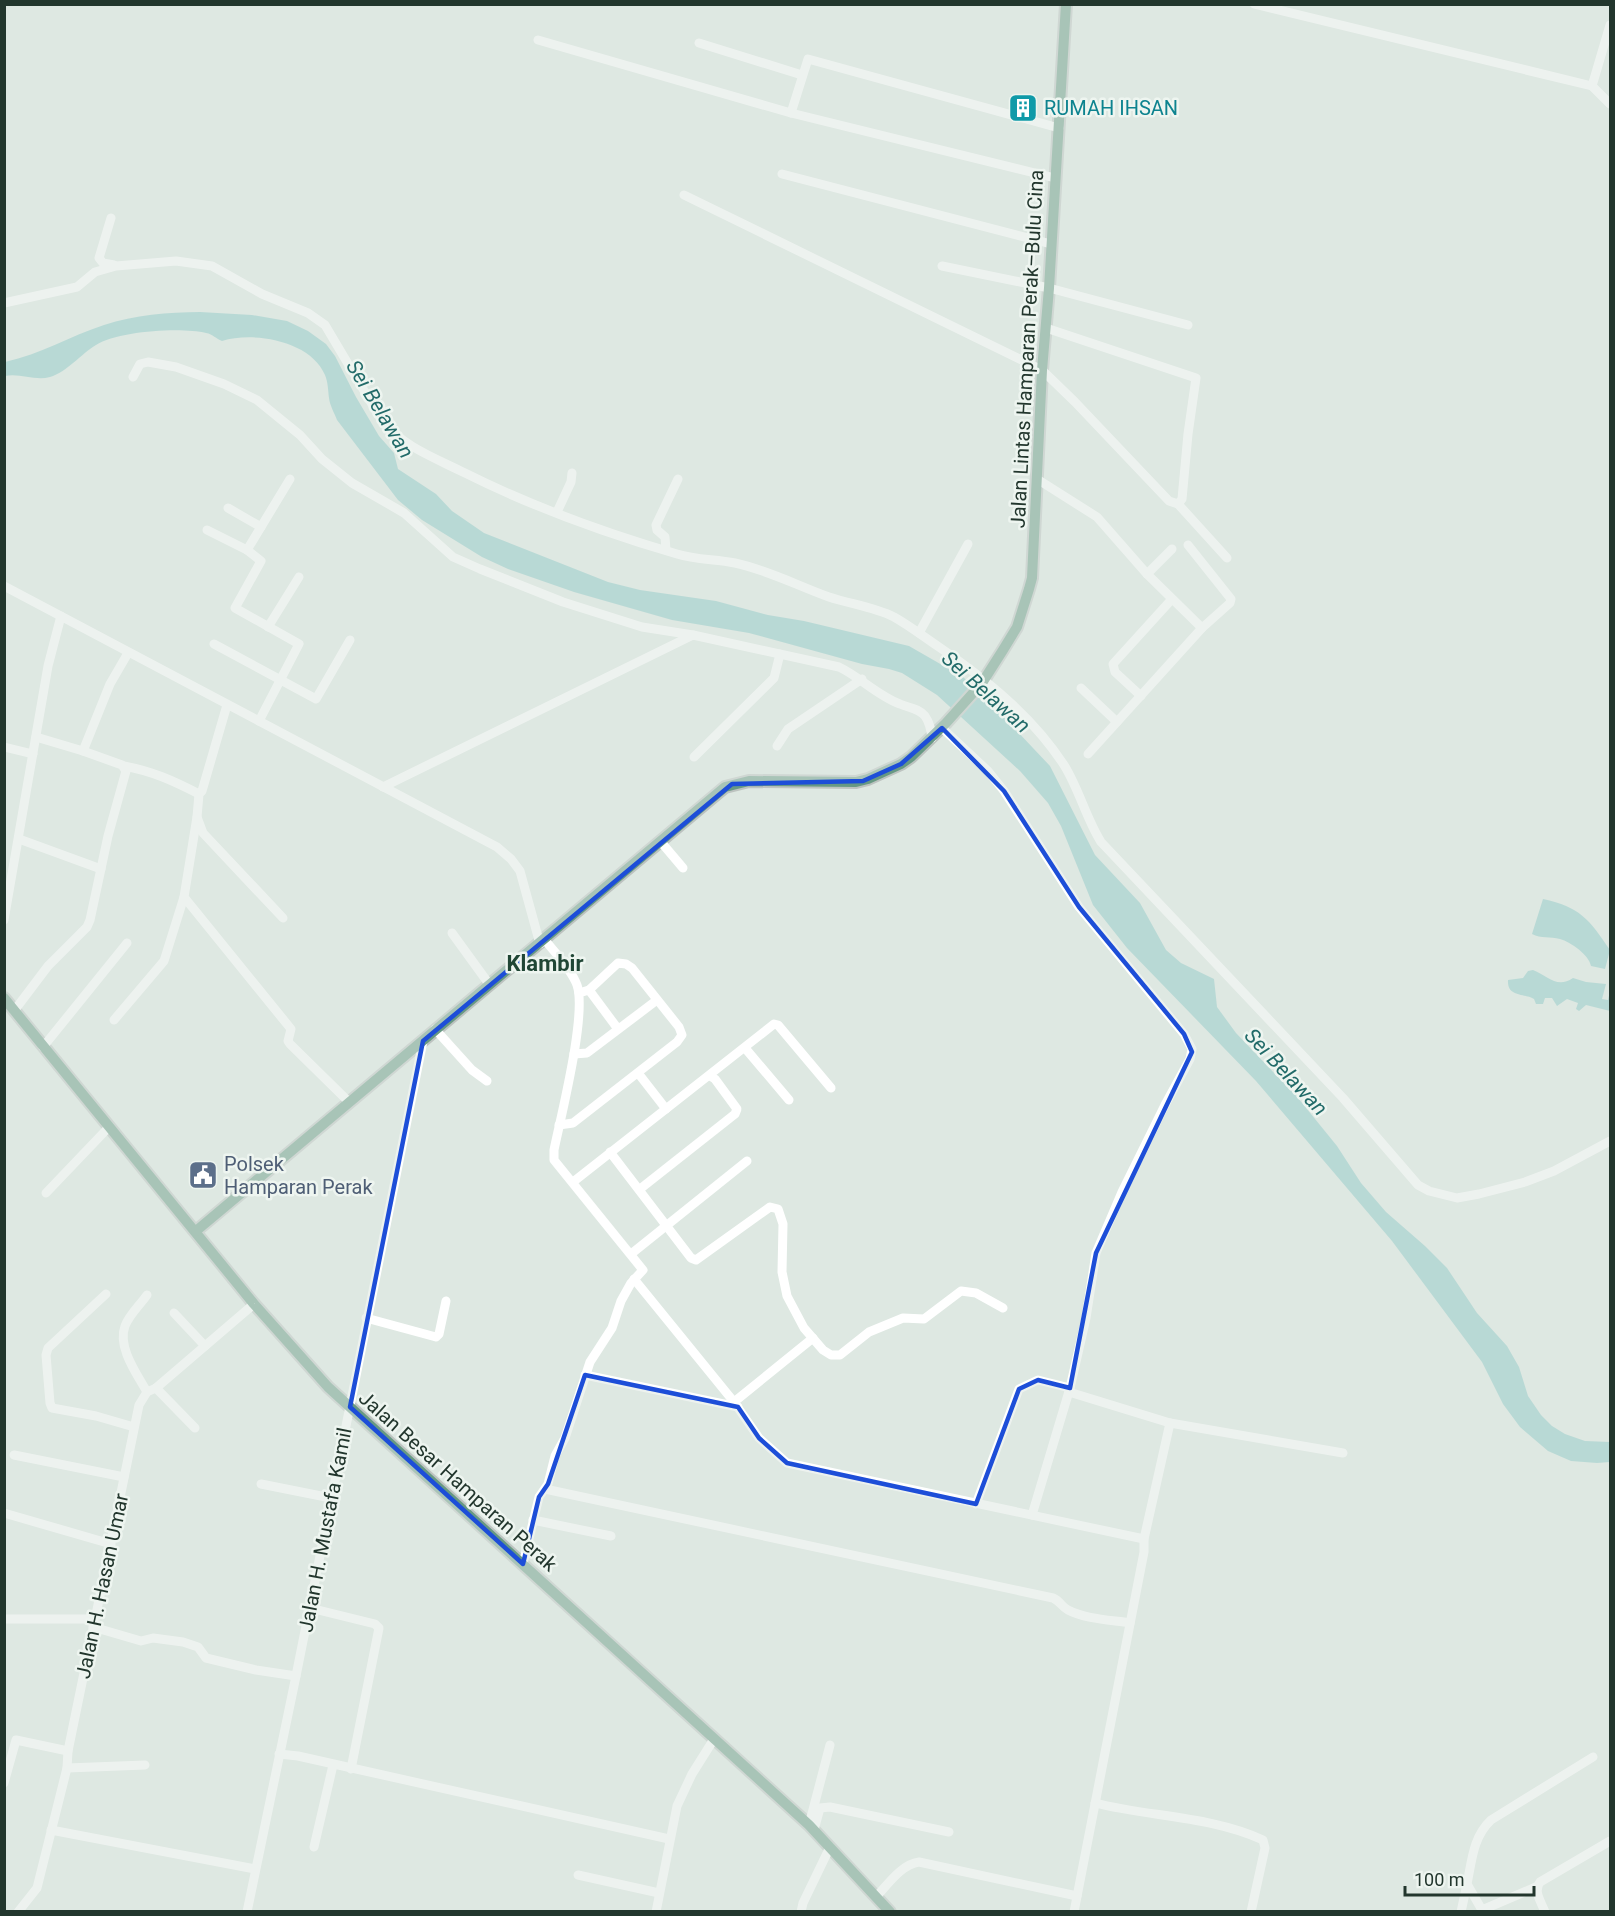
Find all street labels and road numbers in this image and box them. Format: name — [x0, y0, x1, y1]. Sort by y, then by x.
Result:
street label: Jalan Lintas Hamparan Perak–Bulu Cina — [1006, 169, 1048, 529]
street label: Jalan Besar Hamparan Perak — [354, 1386, 563, 1577]
street label: Jalan H. Mustafa Kamil — [293, 1426, 357, 1634]
street label: Jalan H. Hasan Umar — [71, 1491, 133, 1681]

